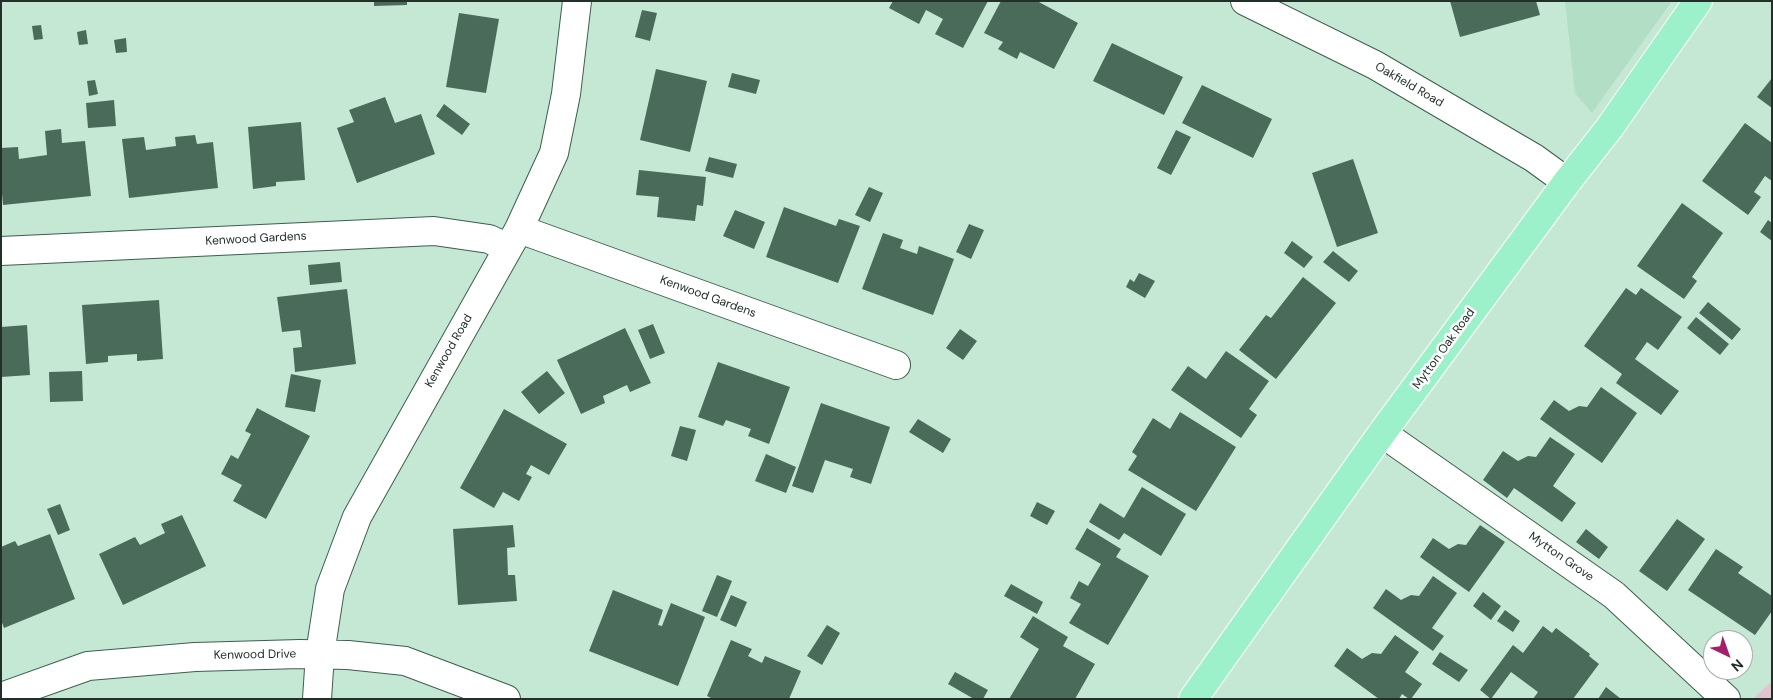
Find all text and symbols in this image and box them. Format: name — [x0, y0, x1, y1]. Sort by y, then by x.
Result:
street label: Oakfield Road — [1372, 60, 1446, 110]
street label: Kenwood Gardens — [205, 229, 307, 249]
street label: Kenwood Gardens — [658, 273, 758, 321]
street label: Mytton Oak Road — [1410, 306, 1478, 392]
street label: Kenwood Road — [422, 312, 476, 390]
street label: Mytton Grove — [1526, 529, 1596, 585]
north arrow — [1703, 630, 1753, 680]
street label: Kenwood Drive — [214, 647, 296, 663]
text: N — [1728, 655, 1747, 676]

